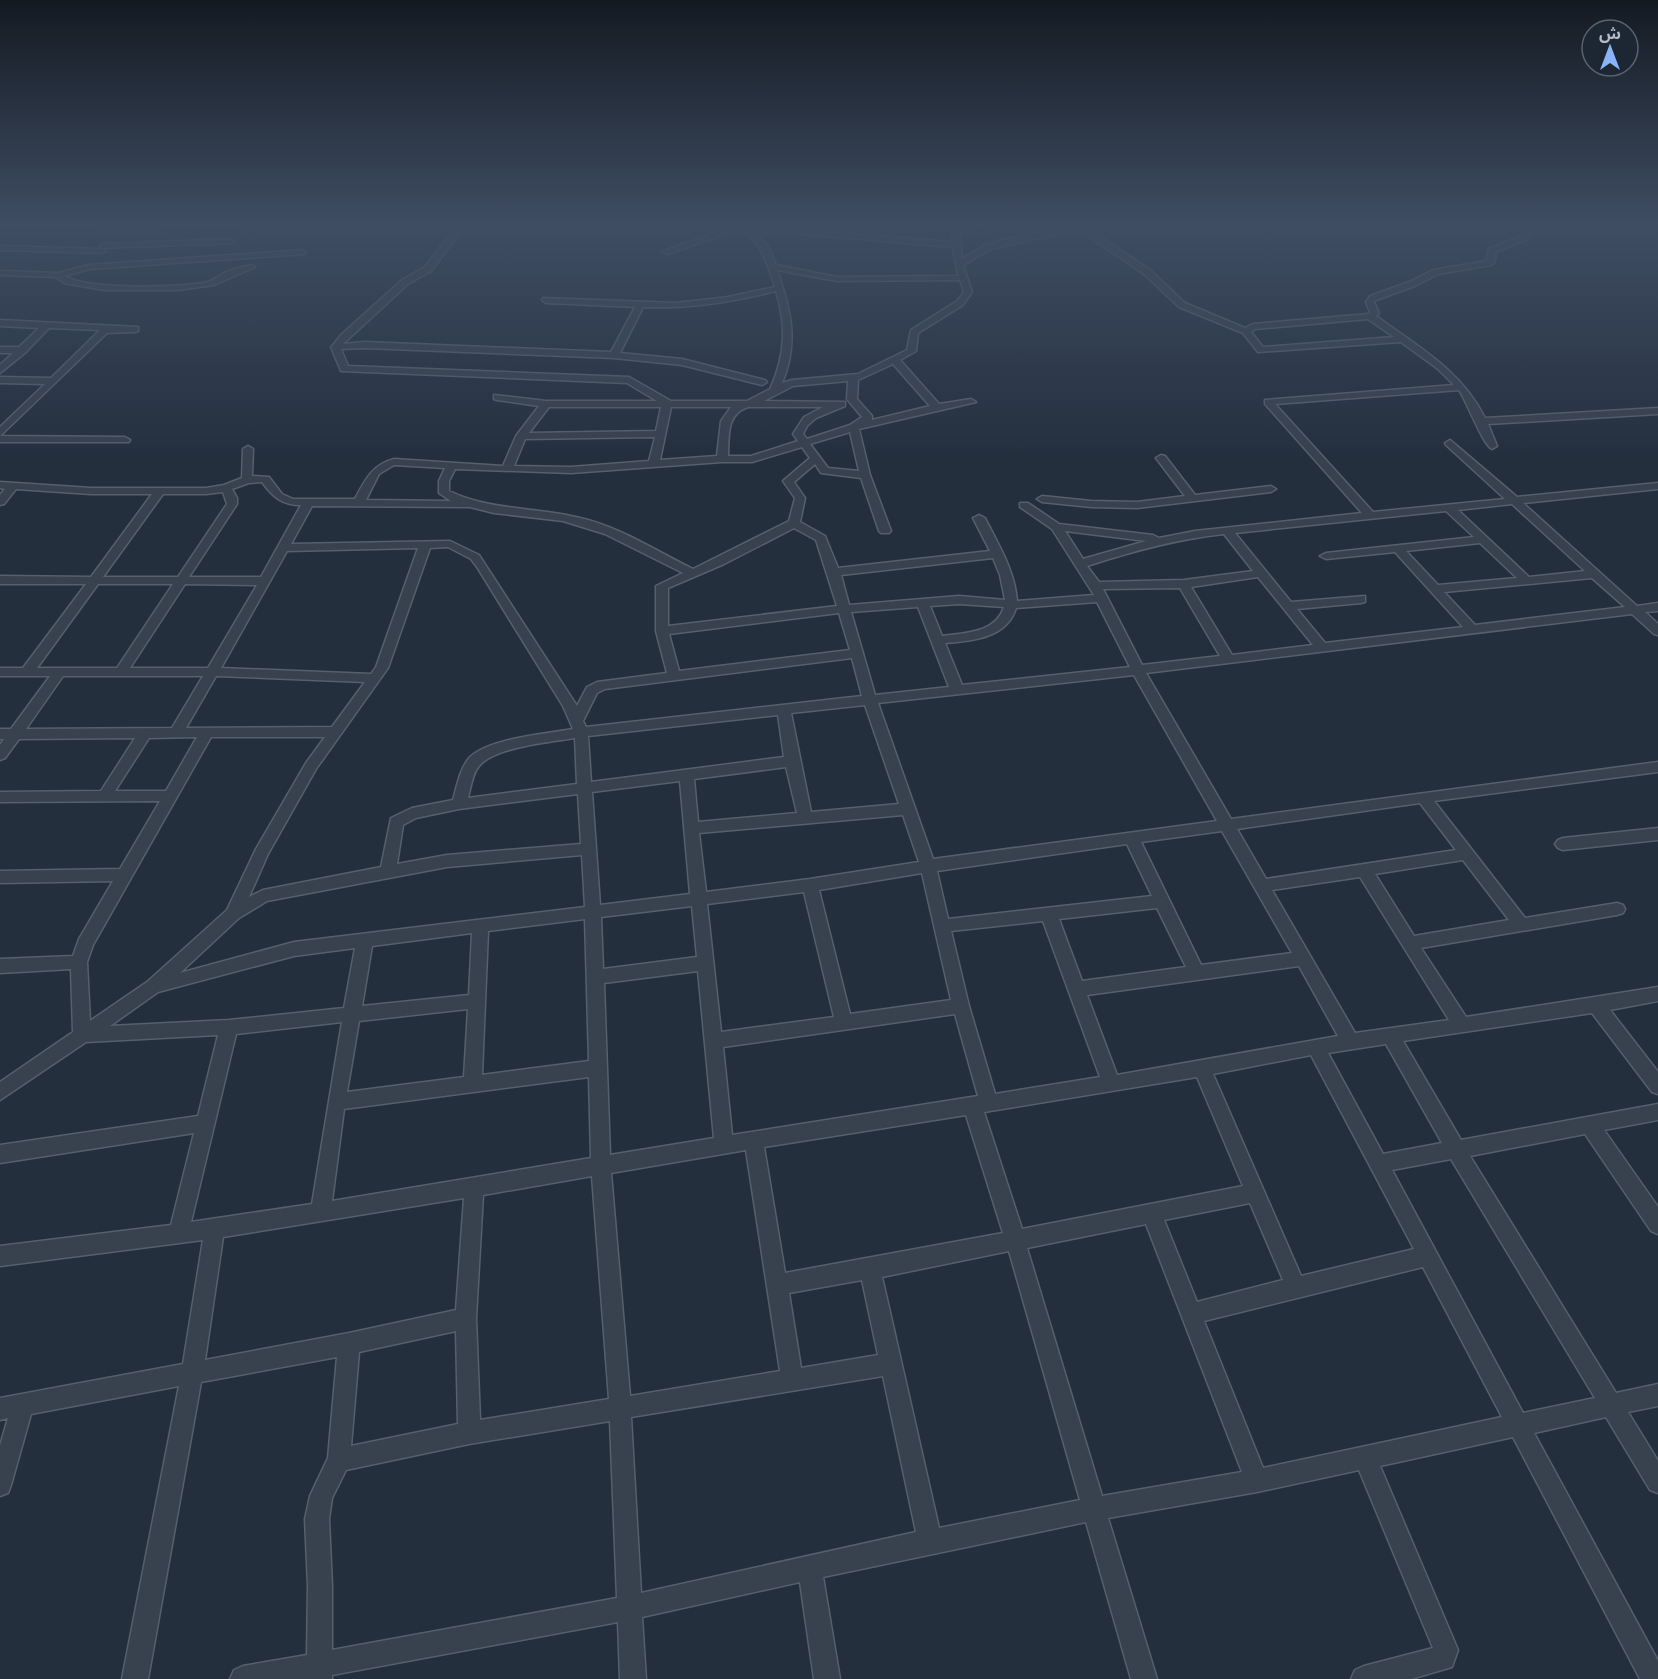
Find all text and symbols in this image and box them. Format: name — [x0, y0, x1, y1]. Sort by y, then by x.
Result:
north arrow — [1580, 18, 1640, 78]
text: ش — [1599, 25, 1621, 43]

